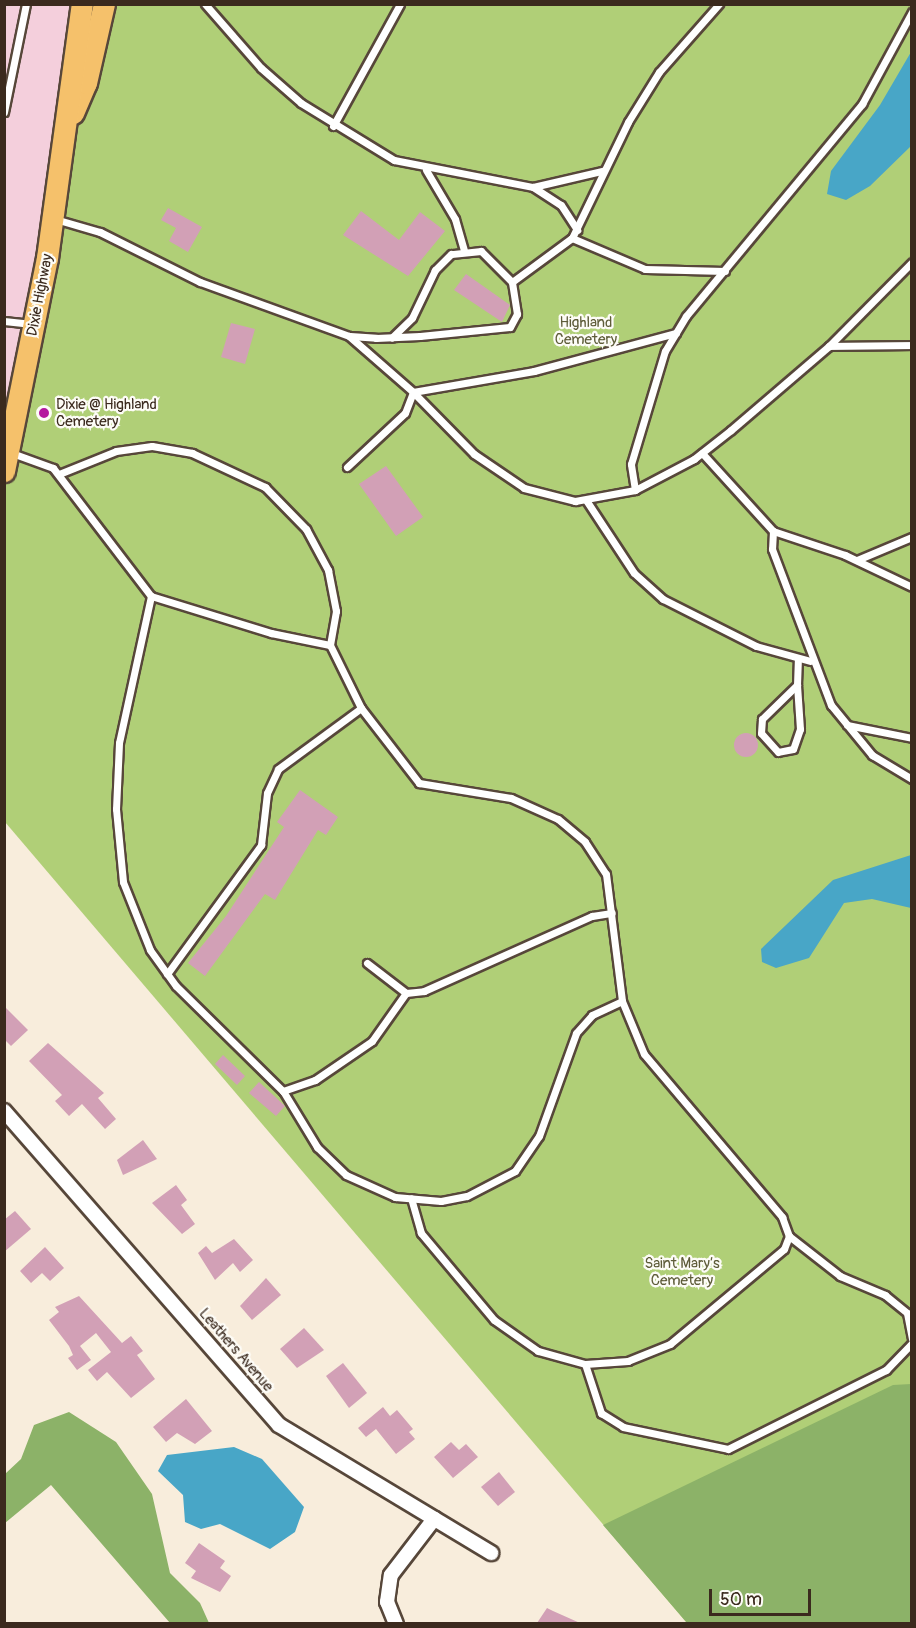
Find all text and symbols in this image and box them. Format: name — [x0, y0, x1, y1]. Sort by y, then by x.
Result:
street label: Dixie Highway — [23, 252, 57, 338]
park label: Highland Cemetery — [555, 313, 617, 348]
place label: Dixie @ Highland Cemetery — [56, 395, 157, 430]
marker: Dixie @ Highland Cemetery — [37, 406, 51, 420]
park label: Saint Mary’s Cemetery — [644, 1254, 720, 1289]
street label: Leathers Avenue — [195, 1305, 277, 1395]
scale bar — [712, 1577, 814, 1615]
text: 50 m — [720, 1588, 762, 1611]

